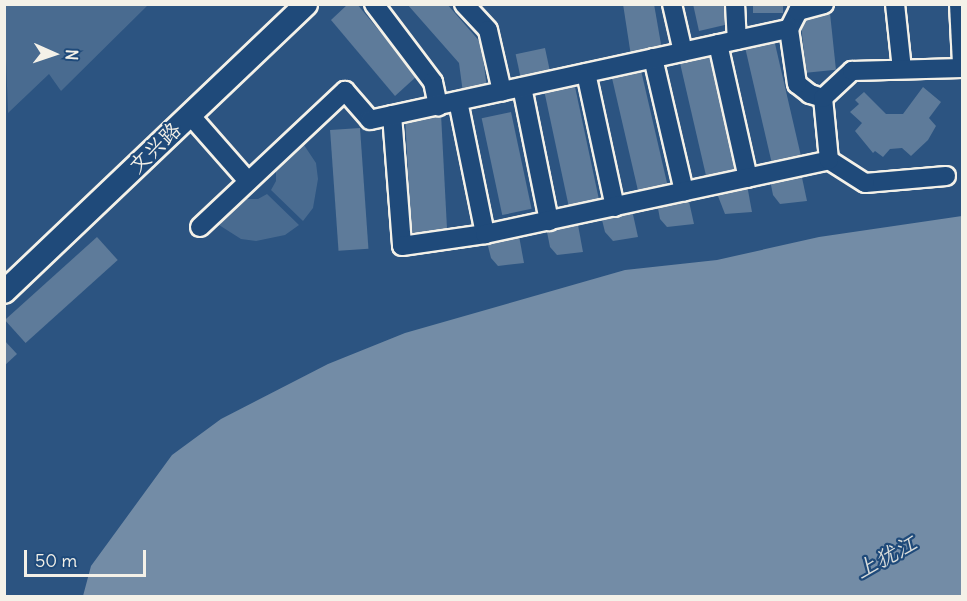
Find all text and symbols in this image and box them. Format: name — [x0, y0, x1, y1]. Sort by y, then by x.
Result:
north arrow — [24, 24, 84, 84]
text: N — [62, 49, 82, 61]
street label: 文兴路 — [124, 117, 186, 179]
water label: 上犹江 — [851, 530, 921, 584]
scale bar — [27, 538, 148, 576]
text: 50 m — [35, 549, 77, 572]

